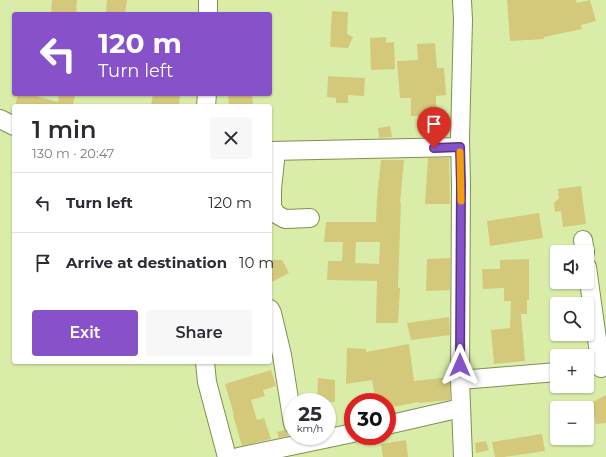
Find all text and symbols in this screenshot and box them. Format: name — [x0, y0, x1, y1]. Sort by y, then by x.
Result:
text: 120 m — [98, 26, 182, 60]
icon: left — [32, 28, 84, 80]
text: Turn left — [98, 60, 173, 82]
pin — [417, 107, 451, 148]
icon: arrive — [423, 113, 445, 135]
text: 1 min — [32, 115, 96, 144]
button: close — [210, 117, 252, 159]
text: 130 m · 20:47 — [32, 145, 114, 161]
icon: left — [32, 192, 54, 214]
text: Turn left — [66, 193, 133, 212]
text: 120 m — [208, 193, 252, 212]
map controls — [550, 245, 594, 445]
button: sound — [550, 245, 594, 289]
icon: arrive — [32, 252, 54, 274]
text: Arrive at destination — [66, 253, 227, 272]
text: 10 m — [239, 253, 274, 272]
button: search — [550, 297, 594, 341]
button: Exit — [32, 310, 138, 356]
button: Share — [146, 310, 252, 356]
position arrow — [439, 344, 481, 386]
button: + — [550, 349, 594, 393]
speed limit sign: 30 — [344, 393, 396, 445]
button: − — [550, 401, 594, 445]
text: 25 — [298, 402, 322, 426]
text: km/h — [297, 422, 323, 435]

